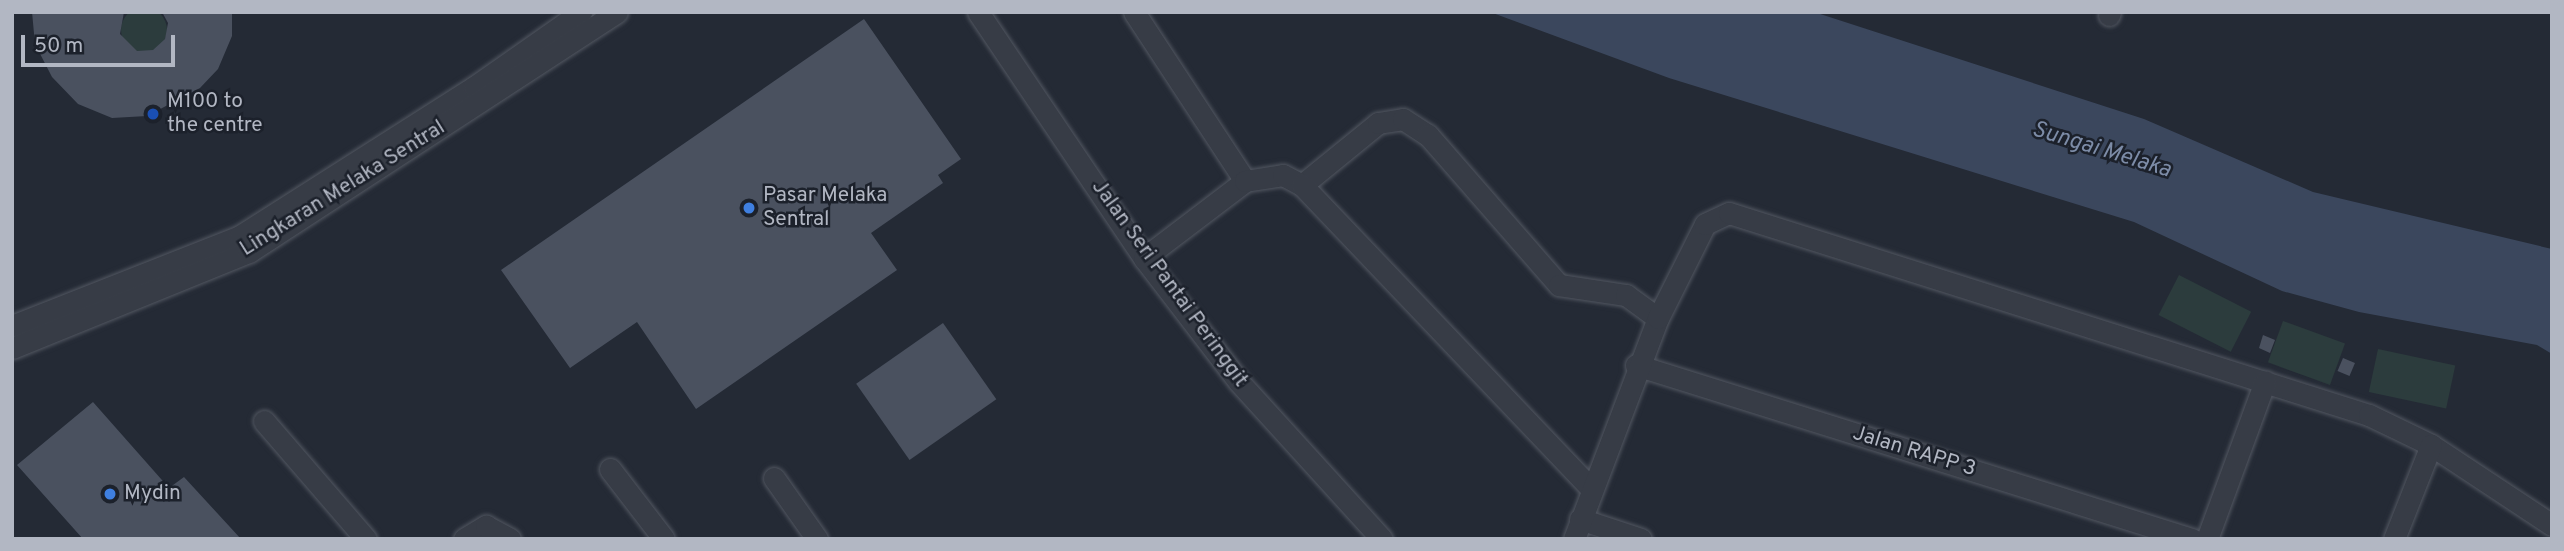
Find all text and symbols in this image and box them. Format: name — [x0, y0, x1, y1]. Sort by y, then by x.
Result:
scale bar — [24, 21, 178, 65]
text: 50 m — [34, 33, 83, 60]
place label: M100 to the centre — [167, 89, 263, 139]
marker: M100 to the centre — [145, 106, 161, 122]
street label: Lingkaran Melaka Sentral — [236, 116, 450, 262]
water label: Sungai Melaka — [2028, 117, 2174, 185]
street label: Jalan Seri Pantai Peringgit — [1085, 175, 1253, 393]
place label: Pasar Melaka Sentral — [763, 183, 887, 233]
marker: Pasar Melaka Sentral — [741, 200, 757, 216]
street label: Jalan RAPP 3 — [1849, 421, 1979, 483]
place label: Mydin — [124, 481, 181, 507]
marker: Mydin — [102, 486, 118, 502]

